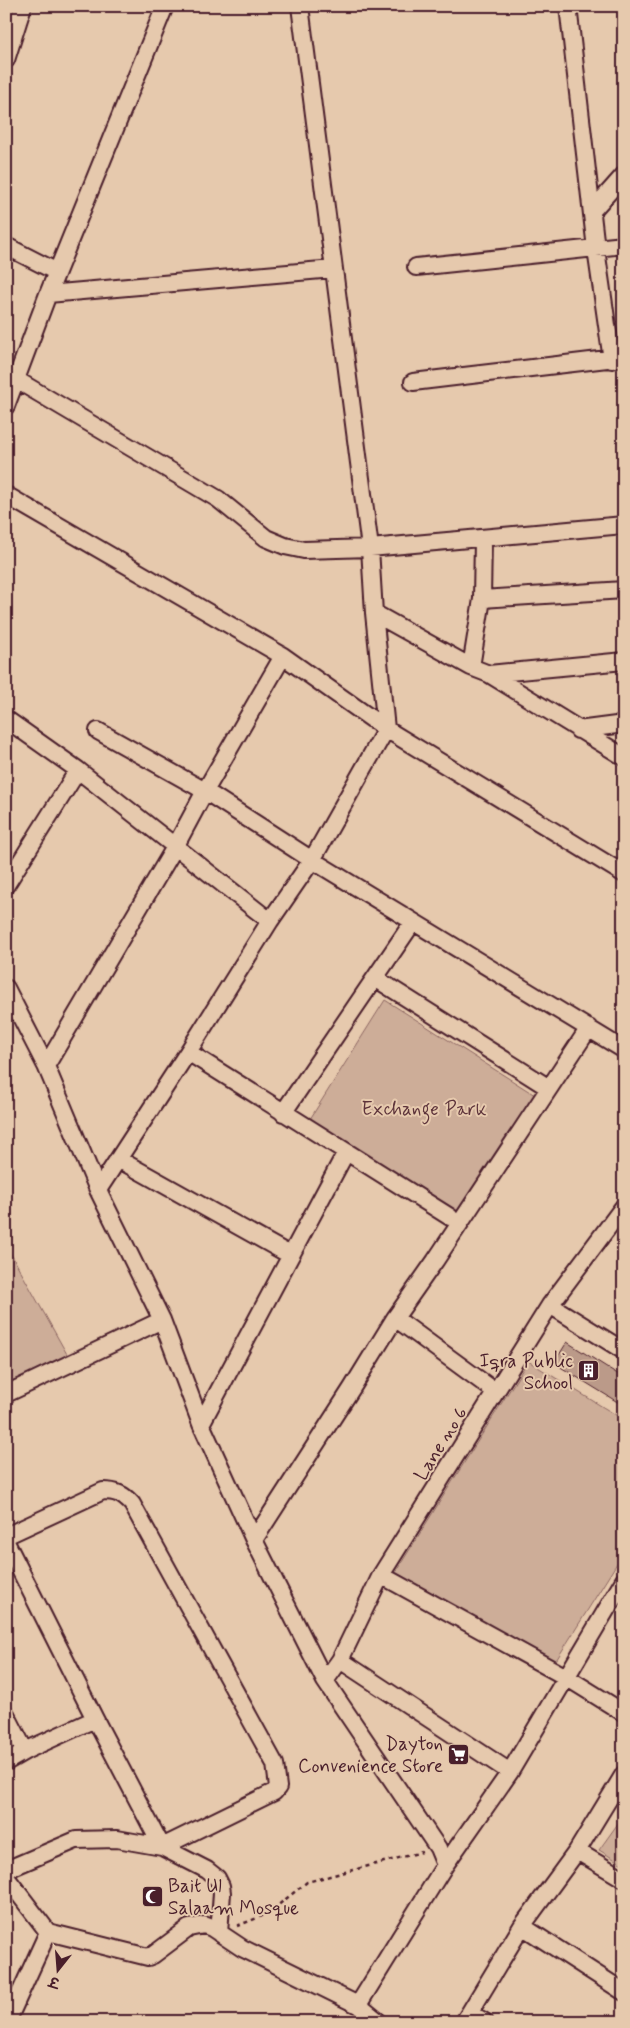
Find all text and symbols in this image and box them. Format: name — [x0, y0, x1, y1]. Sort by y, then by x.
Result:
park label: Exchange Park — [361, 1097, 487, 1125]
place label: Iqra Public School — [479, 1349, 573, 1396]
building icon: Iqra Public School — [577, 1359, 601, 1383]
street label: Lane no 6 — [409, 1402, 474, 1485]
place label: Dayton Convenience Store — [298, 1732, 443, 1779]
supermarket icon: Dayton Convenience Store — [447, 1742, 471, 1766]
place label: Bait Ul Salaam Mosque — [168, 1874, 299, 1921]
mosque icon: Bait Ul Salaam Mosque — [140, 1884, 164, 1908]
north arrow — [32, 1946, 82, 1996]
text: उ — [46, 1971, 63, 1992]

